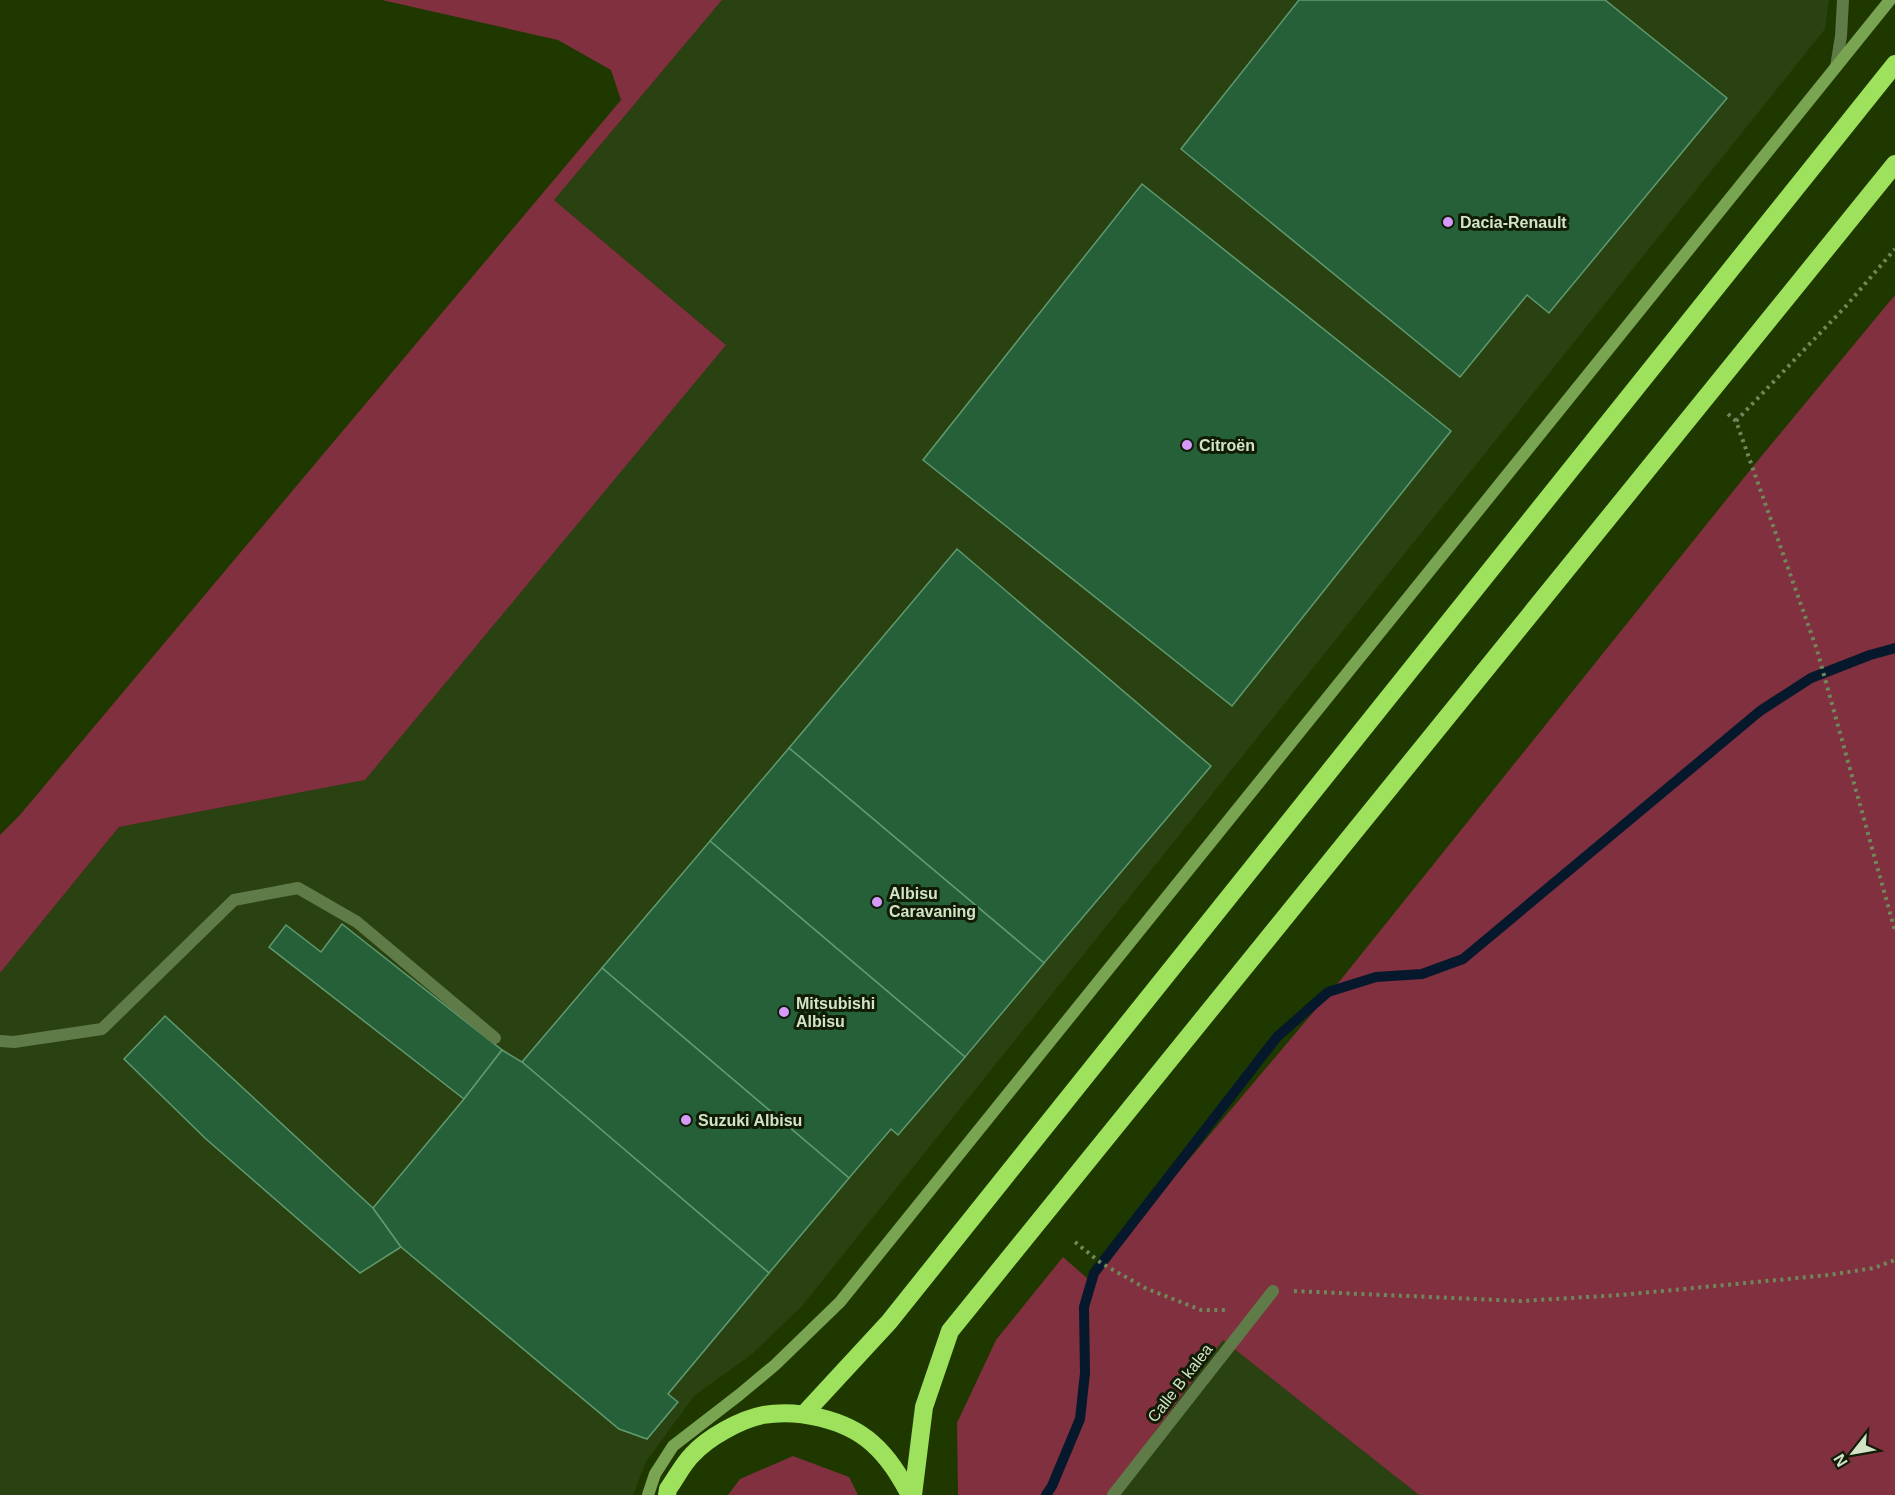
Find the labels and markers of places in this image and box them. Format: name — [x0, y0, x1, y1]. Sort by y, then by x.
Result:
place label: Dacia-Renault — [1460, 214, 1567, 231]
marker: Dacia-Renault — [1441, 215, 1455, 229]
place label: Citroën — [1199, 437, 1255, 454]
marker: Citroën — [1180, 438, 1194, 452]
place label: Albisu Caravaning — [889, 885, 976, 920]
marker: Albisu Caravaning — [870, 895, 884, 909]
place label: Mitsubishi Albisu — [796, 995, 875, 1030]
marker: Mitsubishi Albisu — [777, 1005, 791, 1019]
place label: Suzuki Albisu — [698, 1112, 802, 1129]
marker: Suzuki Albisu — [679, 1113, 693, 1127]

